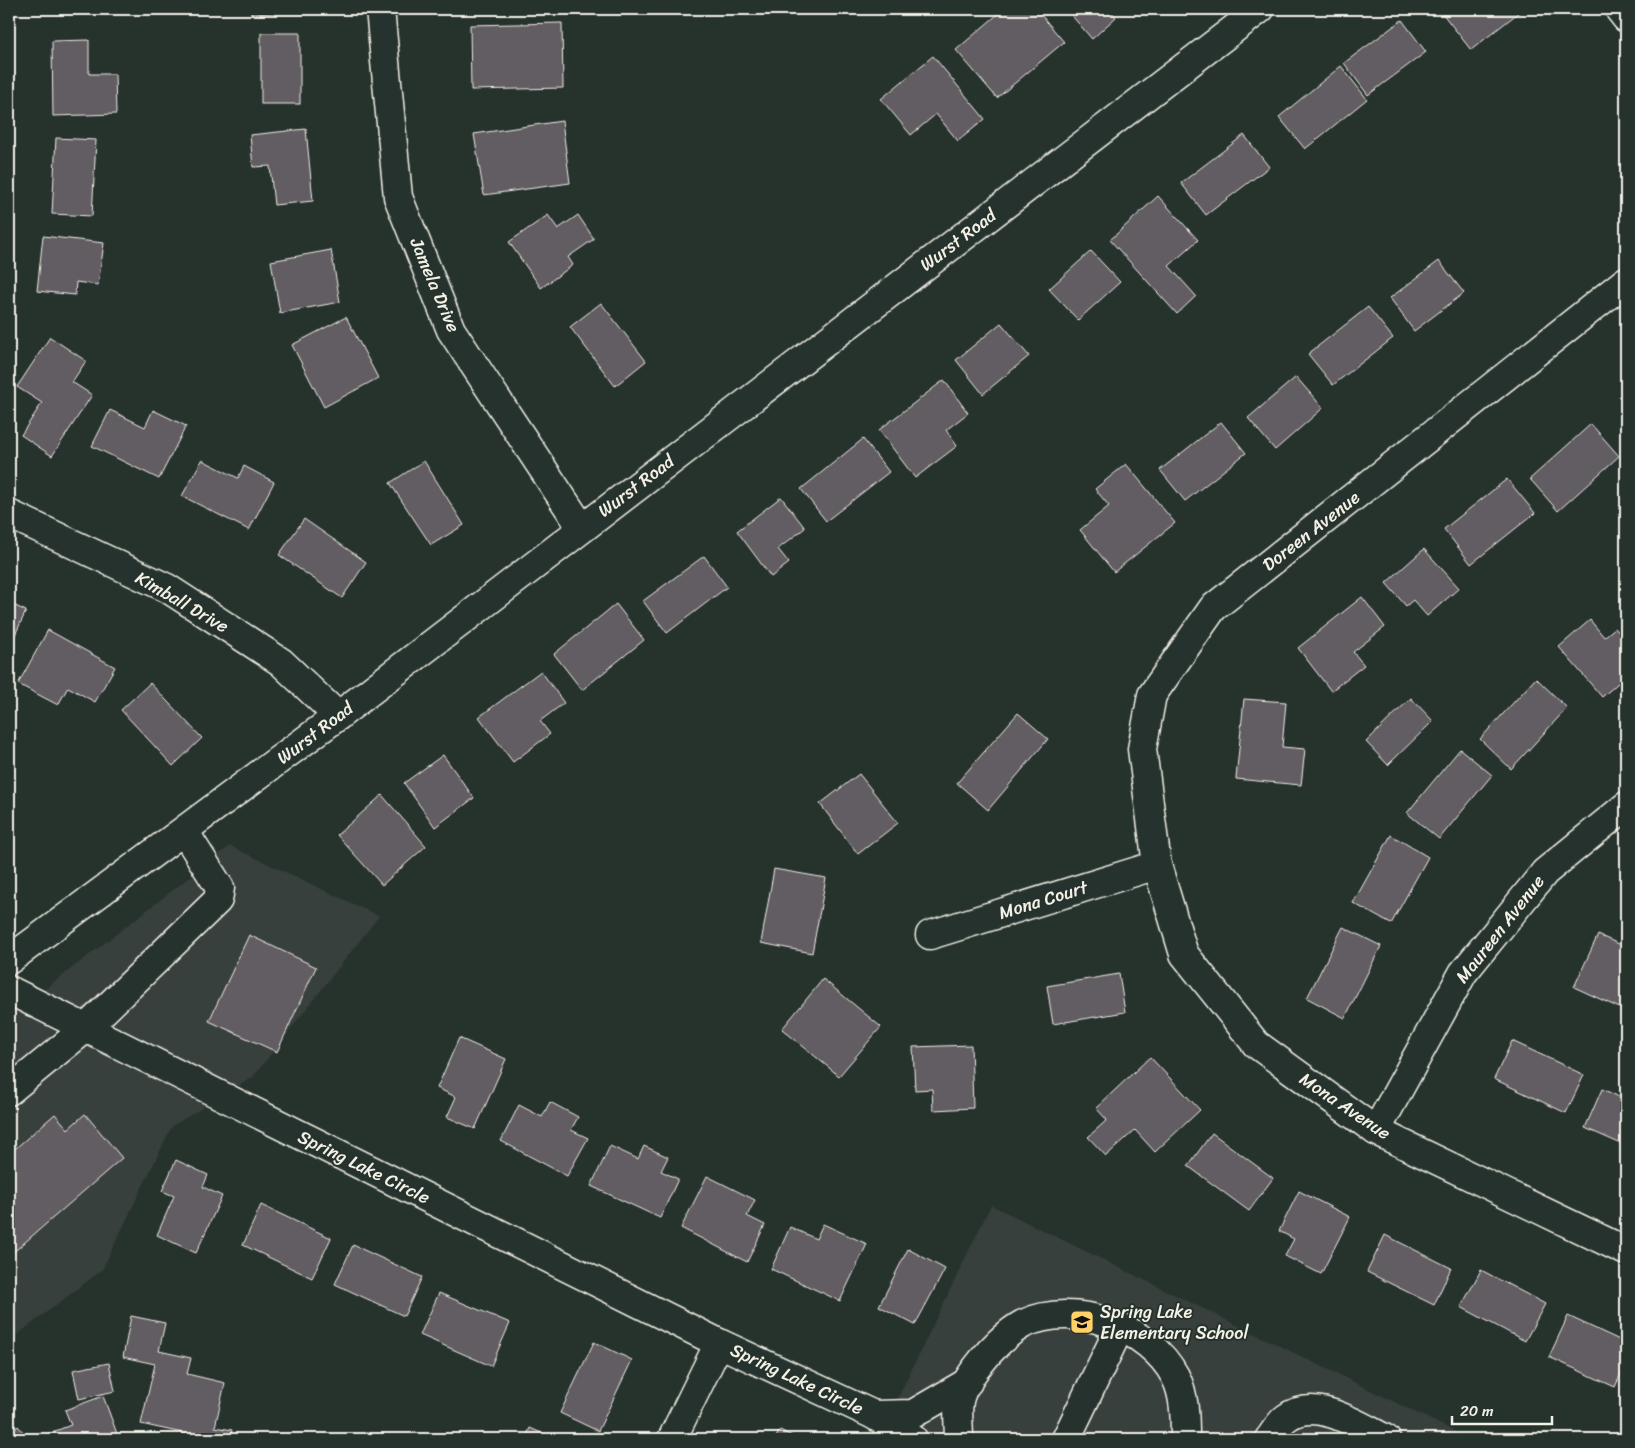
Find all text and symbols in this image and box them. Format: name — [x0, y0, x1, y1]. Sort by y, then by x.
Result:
street label: Wurst Road — [913, 199, 1005, 280]
street label: Jamela Drive — [400, 232, 469, 337]
street label: Wurst Road — [591, 445, 683, 526]
street label: Doreen Avenue — [1255, 482, 1367, 580]
street label: Kimball Drive — [129, 562, 235, 642]
street label: Wurst Road — [270, 692, 362, 773]
street label: Maureen Avenue — [1447, 867, 1553, 991]
street label: Mona Court — [994, 871, 1092, 929]
street label: Mona Avenue — [1293, 1063, 1397, 1149]
street label: Spring Lake Circle — [292, 1121, 436, 1213]
place label: Spring Lake Elementary School — [1100, 1296, 1249, 1349]
school or university icon: Spring Lake Elementary School — [1069, 1309, 1095, 1335]
street label: Spring Lake Circle — [725, 1334, 869, 1424]
scale bar — [1452, 1393, 1552, 1425]
text: 20 m — [1460, 1398, 1494, 1424]

